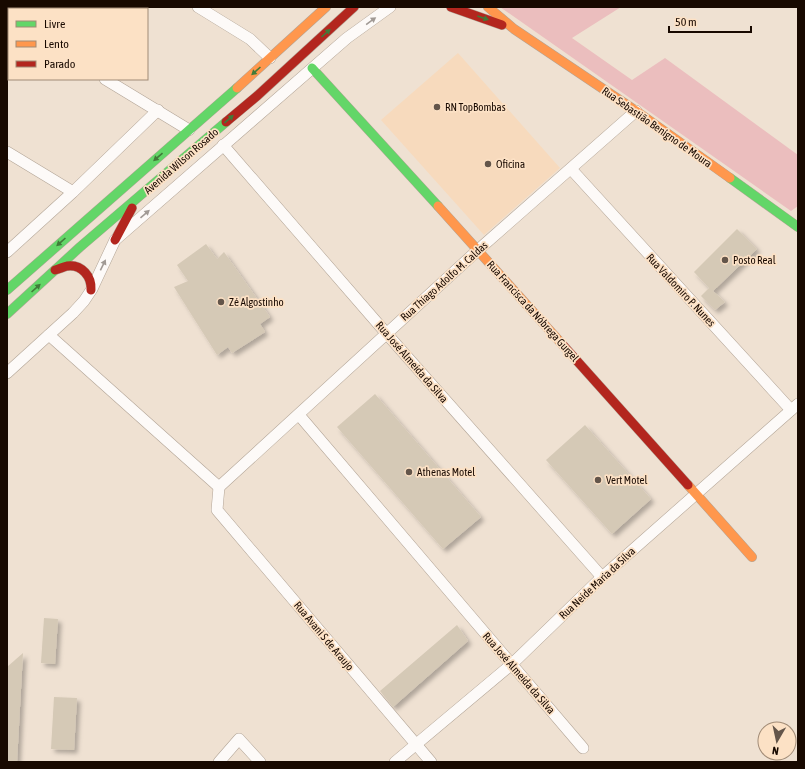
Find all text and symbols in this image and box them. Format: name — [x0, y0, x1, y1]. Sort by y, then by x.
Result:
legend — [8, 8, 148, 80]
scale bar — [669, 8, 751, 34]
one-way arrow — [477, 15, 489, 21]
text: 50 m — [675, 15, 697, 29]
one-way arrow — [365, 16, 376, 25]
text: Livre — [44, 17, 65, 31]
one-way arrow — [321, 28, 331, 37]
text: Lento — [44, 37, 69, 51]
text: Parado — [44, 57, 76, 71]
one-way arrow — [251, 66, 261, 75]
street label: Rua Sebastião Benígno de Moura — [600, 84, 714, 170]
place label: RN TopBombas — [445, 101, 506, 113]
marker: RN TopBombas — [432, 102, 442, 112]
one-way arrow — [224, 115, 234, 124]
street label: Avenida Wilson Rosado — [142, 126, 220, 196]
one-way arrow — [153, 152, 164, 161]
place label: Oficina — [496, 158, 525, 170]
marker: Oficina — [483, 159, 493, 169]
one-way arrow — [139, 210, 150, 219]
one-way arrow — [55, 238, 66, 247]
street label: Rua Thiago Adolfo M. Caldas — [398, 239, 490, 323]
street label: Rua Valdomiro P. Nunes — [644, 251, 718, 329]
place label: Posto Real — [733, 254, 776, 266]
marker: Posto Real — [720, 255, 730, 265]
street label: Rua Francisca da Nóbrega Gurgel — [485, 258, 581, 364]
one-way arrow — [100, 260, 106, 271]
one-way arrow — [31, 283, 41, 292]
place label: Zé Algostinho — [229, 296, 284, 308]
marker: Zé Algostinho — [216, 297, 226, 307]
street label: Rua José Almeida da Silva — [374, 319, 450, 405]
place label: Athenas Motel — [417, 466, 475, 478]
marker: Athenas Motel — [404, 467, 414, 477]
place label: Vert Motel — [606, 474, 647, 486]
marker: Vert Motel — [593, 475, 603, 485]
street label: Rua Neide Maria da Silva — [557, 545, 637, 621]
street label: Rua Avani S de Araujo — [292, 599, 356, 673]
street label: Rua José Almeida da Silva — [481, 630, 557, 716]
north arrow — [757, 721, 797, 761]
text: N — [771, 744, 780, 757]

